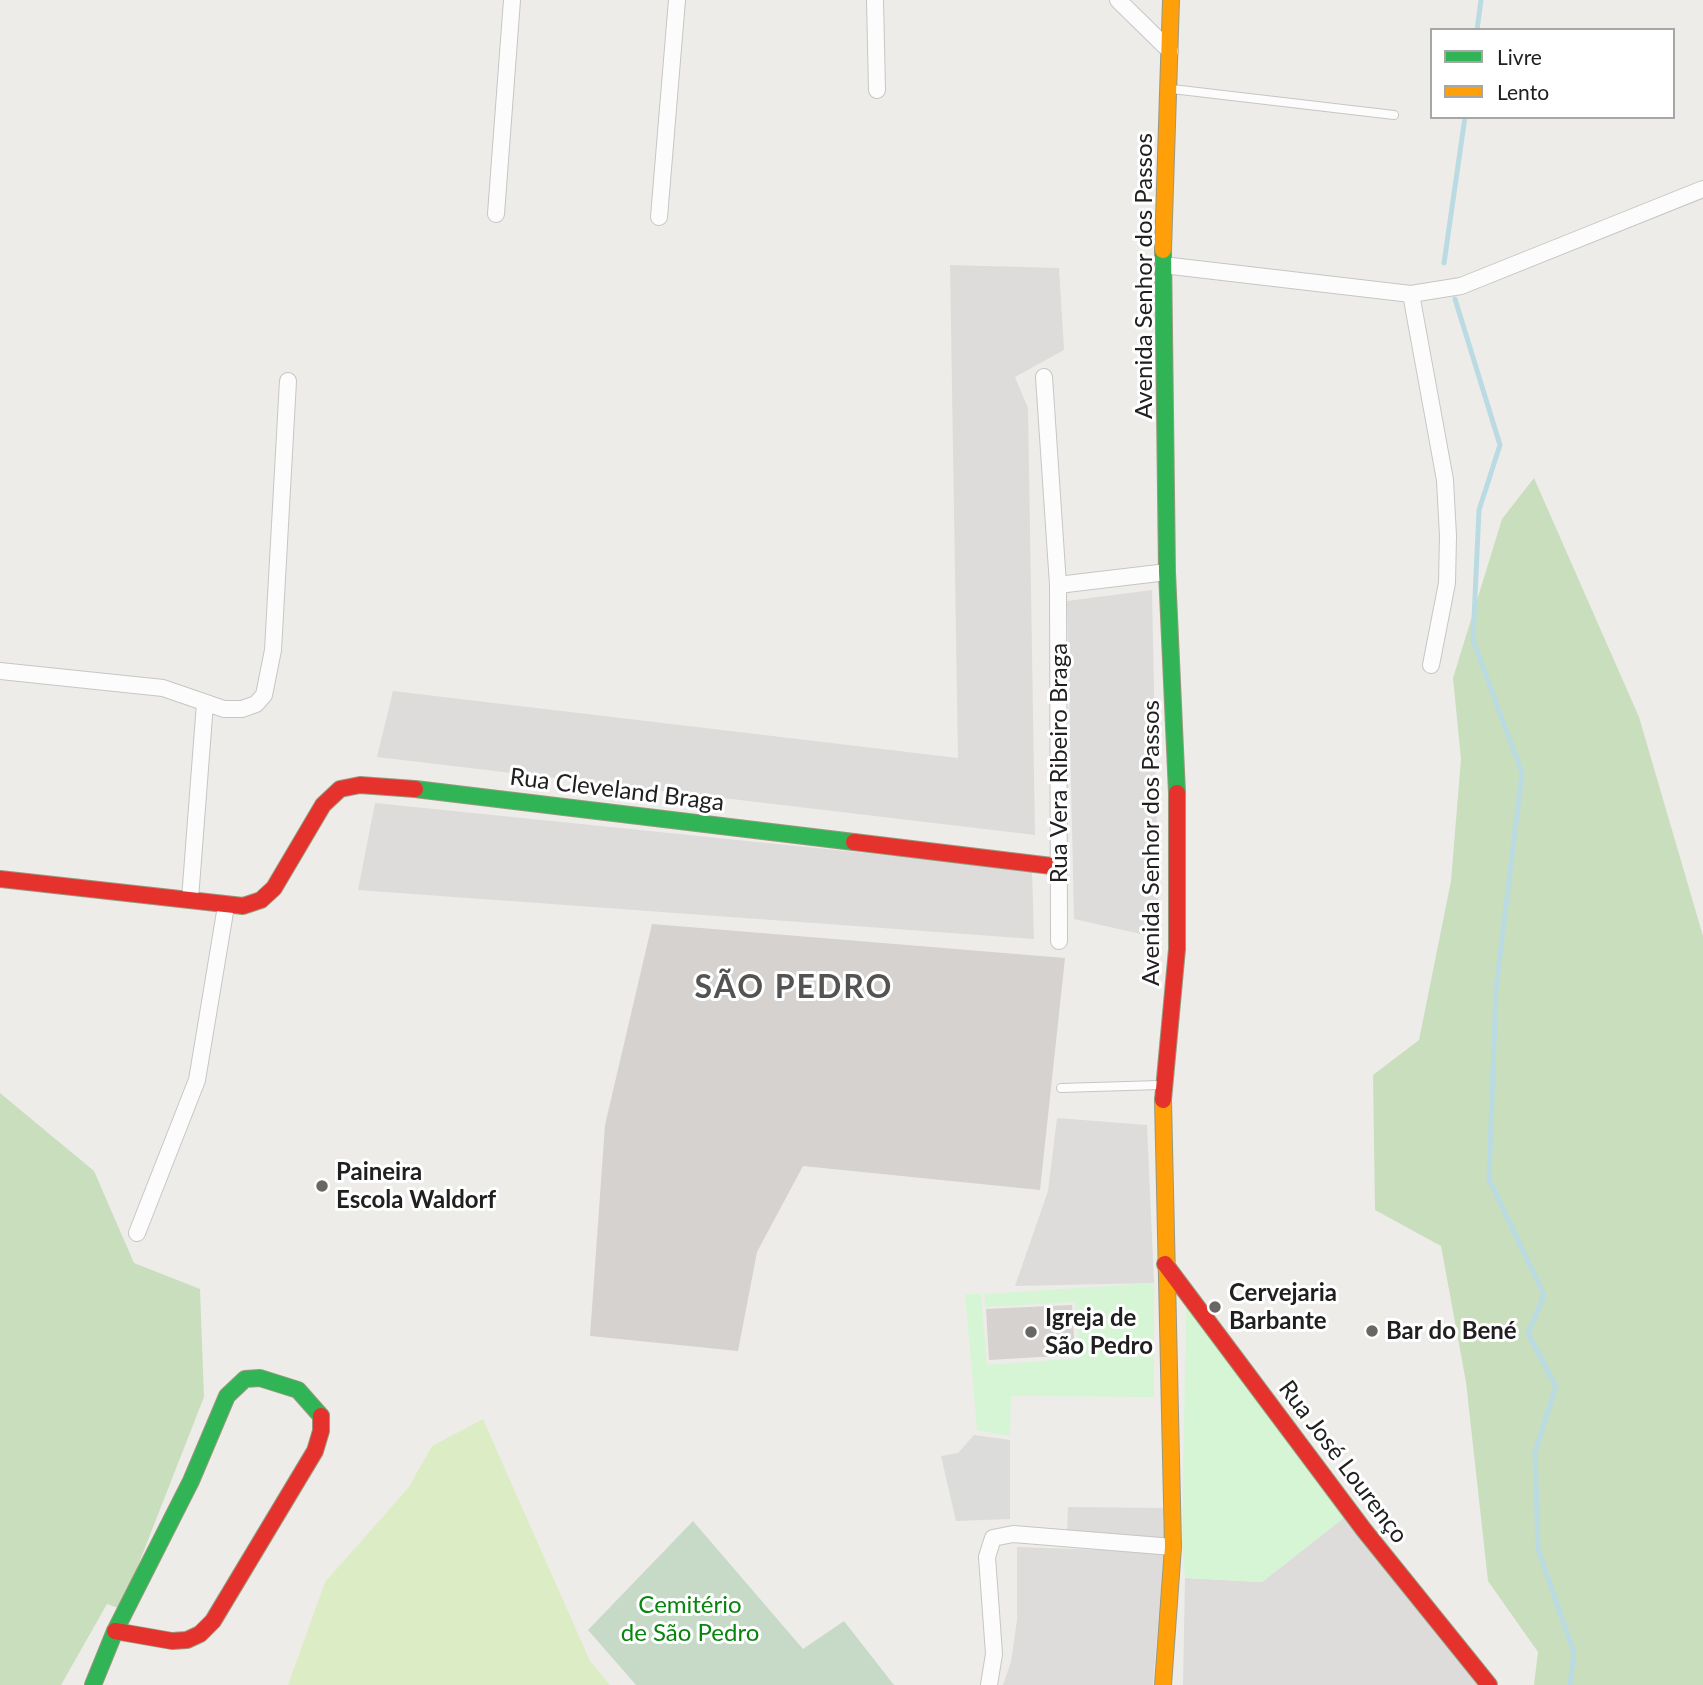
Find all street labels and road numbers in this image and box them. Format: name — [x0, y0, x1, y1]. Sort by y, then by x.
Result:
street label: Avenida Senhor dos Passos — [1130, 133, 1158, 419]
street label: Rua Vera Ribeiro Braga — [1045, 643, 1073, 883]
street label: Avenida Senhor dos Passos — [1137, 700, 1165, 986]
street label: Rua Cleveland Braga — [508, 763, 726, 817]
street label: Rua José Lourenço — [1272, 1375, 1414, 1549]

